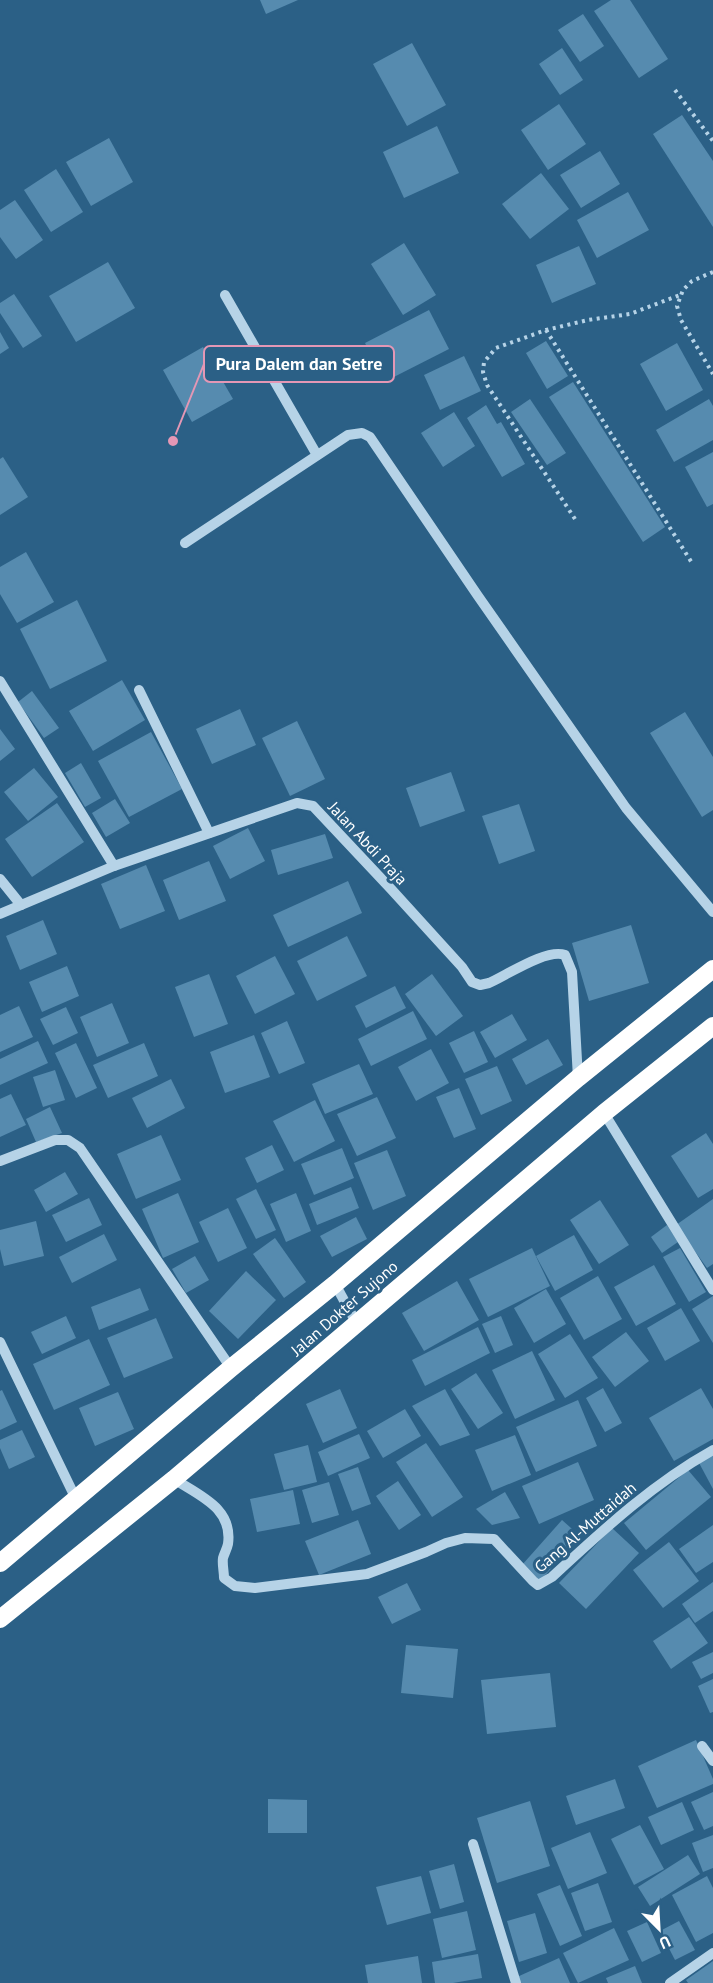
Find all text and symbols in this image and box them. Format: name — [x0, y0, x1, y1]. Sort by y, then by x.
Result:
callout: Pura Dalem dan Setre — [204, 346, 394, 382]
text: Pura Dalem dan Setre — [216, 352, 382, 375]
street label: Jalan Abdi Praja — [324, 796, 412, 889]
street label: Jalan Dokter Sujono — [286, 1256, 402, 1361]
street label: Gang Al-Muttaidah — [530, 1477, 640, 1577]
north arrow — [629, 1899, 689, 1959]
text: U — [656, 1932, 674, 1954]

